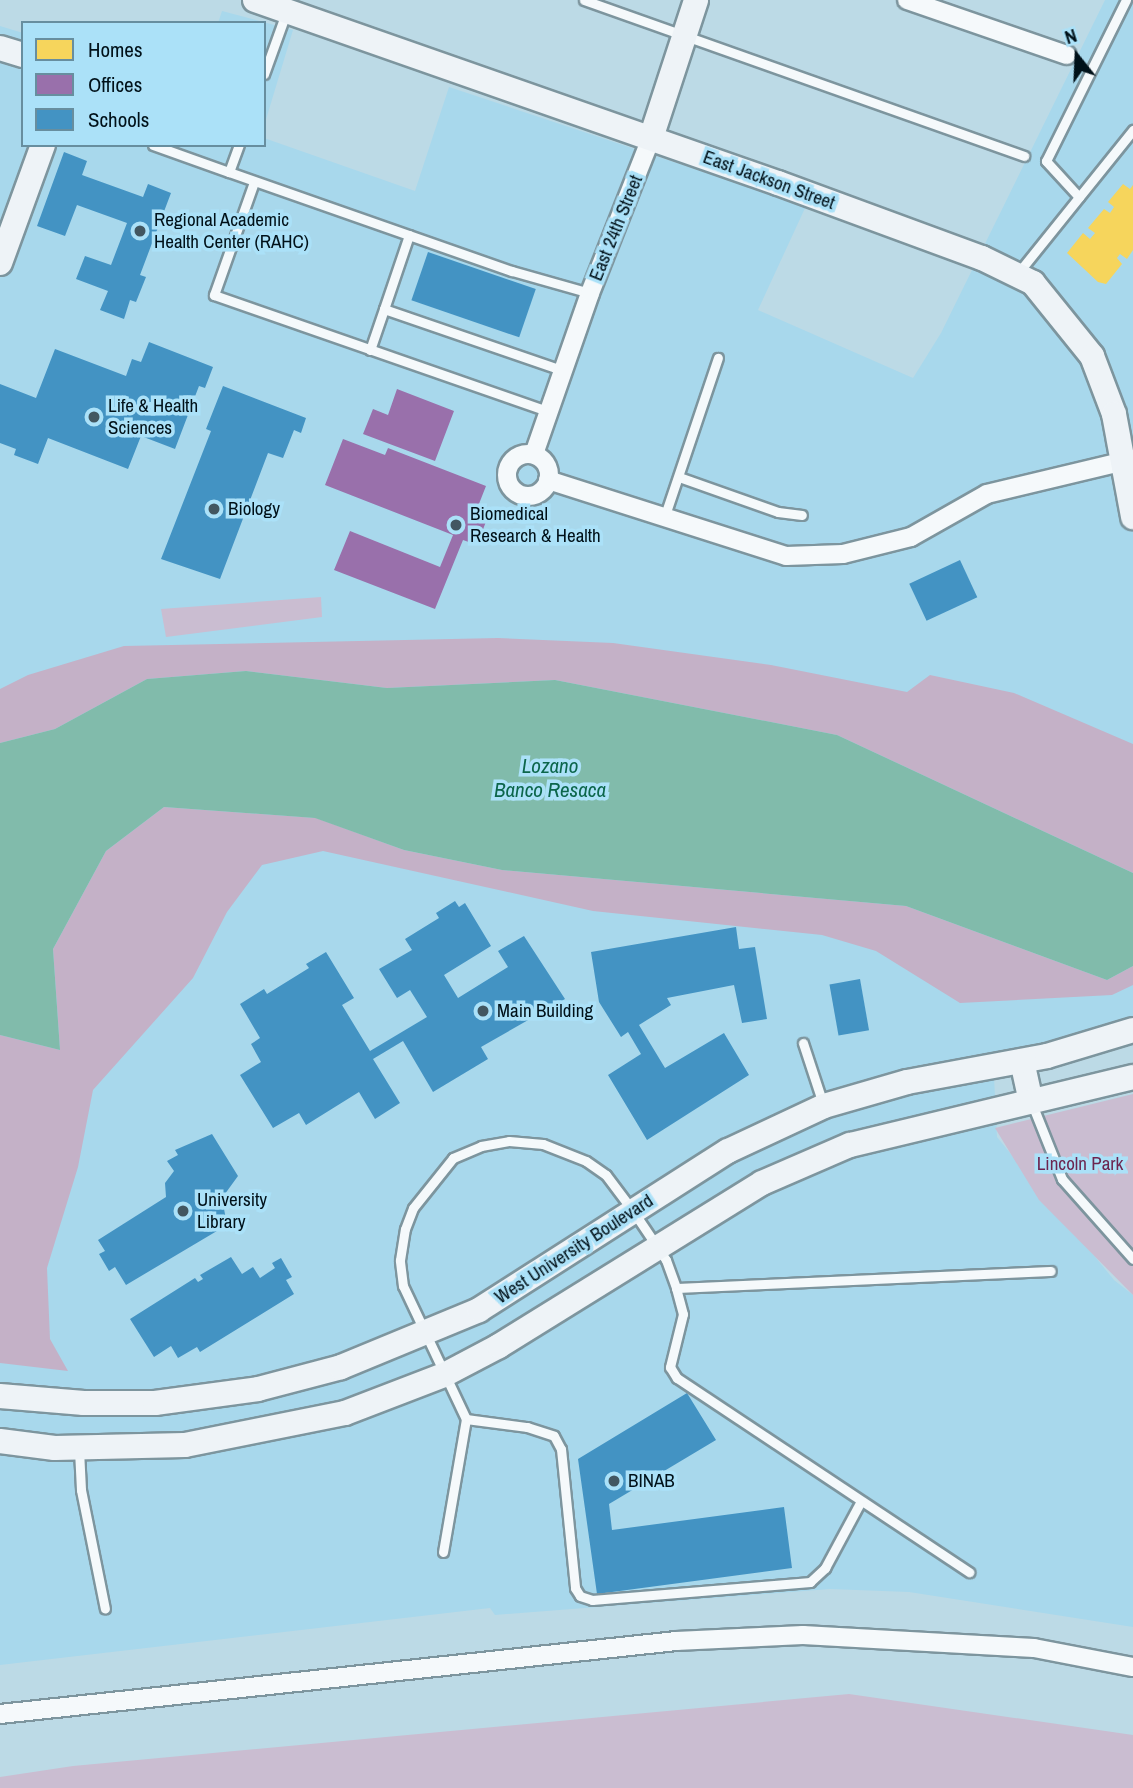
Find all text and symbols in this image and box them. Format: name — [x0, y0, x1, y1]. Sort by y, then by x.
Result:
legend — [21, 21, 266, 147]
north arrow — [1042, 21, 1112, 91]
text: N — [1061, 22, 1080, 50]
text: Homes — [88, 35, 143, 64]
text: Offices — [88, 70, 142, 99]
text: Schools — [88, 105, 149, 134]
street label: East Jackson Street — [700, 146, 838, 214]
street label: East 24th Street — [585, 172, 647, 284]
place label: Regional Academic Health Center (RAHC) — [154, 209, 309, 253]
marker: Regional Academic Health Center (RAHC) — [132, 223, 148, 239]
place label: Life & Health Sciences — [108, 395, 198, 439]
marker: Life & Health Sciences — [86, 409, 102, 425]
place label: Biology — [228, 498, 280, 520]
marker: Biology — [206, 501, 222, 517]
place label: Biomedical Research & Health — [470, 503, 601, 547]
marker: Biomedical Research & Health — [448, 517, 464, 533]
water label: Lozano Banco Resaca — [494, 753, 606, 803]
place label: Main Building — [497, 1000, 593, 1022]
marker: Main Building — [475, 1003, 491, 1019]
park label: Lincoln Park — [1037, 1153, 1123, 1175]
place label: University Library — [197, 1189, 267, 1233]
street label: West University Boulevard — [491, 1189, 657, 1309]
marker: University Library — [175, 1203, 191, 1219]
place label: BINAB — [628, 1470, 675, 1492]
marker: BINAB — [606, 1473, 622, 1489]

